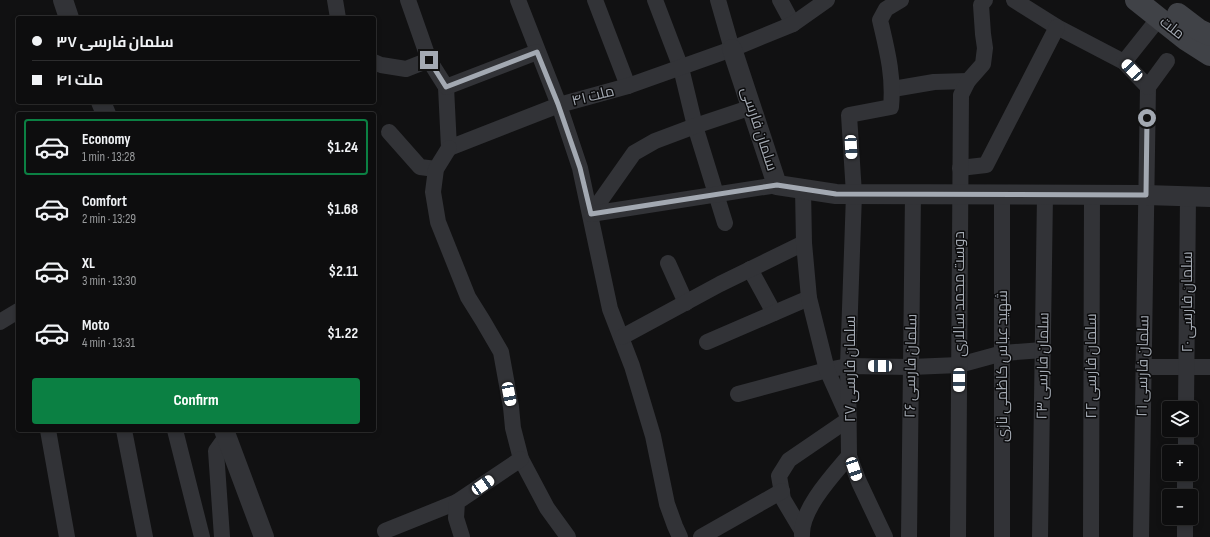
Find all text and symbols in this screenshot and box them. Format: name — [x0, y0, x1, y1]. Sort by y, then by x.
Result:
street label: ملت — [1156, 12, 1188, 44]
text: سلمان فارسی ۳۷ — [56, 33, 174, 52]
route end — [420, 51, 438, 69]
car — [1119, 57, 1145, 83]
text: ملت ۴۱ — [56, 71, 103, 90]
street label: ملت ۴۱ — [570, 82, 616, 110]
street label: سلمان فارسی — [737, 85, 781, 173]
route start — [1138, 109, 1156, 127]
icon: car — [34, 129, 70, 165]
text: Economy — [82, 130, 131, 149]
car — [844, 135, 858, 159]
text: $1.24 — [327, 138, 358, 157]
text: 1 min · 13:28 — [82, 149, 135, 165]
icon: car — [34, 191, 70, 227]
text: Comfort — [82, 192, 127, 211]
text: $1.68 — [327, 200, 358, 219]
text: 2 min · 13:29 — [82, 211, 136, 227]
street label: دوست محمد سالاری — [950, 231, 969, 357]
street label: سلمان فارسی ۲۰ — [1178, 251, 1197, 353]
icon: car — [34, 253, 70, 289]
text: XL — [82, 254, 95, 273]
text: $2.11 — [328, 262, 358, 281]
text: 3 min · 13:30 — [82, 273, 136, 289]
street label: شهید عباس کاظمی نازی — [993, 290, 1012, 442]
street label: سلمان فارسی ۲۳ — [1033, 312, 1053, 420]
street label: سلمان فارسی ۲۲ — [1082, 313, 1101, 419]
street label: سلمان فارسی ۲۶ — [901, 314, 921, 418]
icon: car — [34, 315, 70, 351]
street label: سلمان فارسی ۲۱ — [1133, 315, 1153, 417]
text: Moto — [82, 316, 109, 335]
street label: سلمان فارسی ۲۷ — [841, 316, 860, 422]
text: $1.22 — [327, 324, 358, 343]
text: 4 min · 13:31 — [82, 335, 135, 351]
car — [868, 360, 892, 372]
car — [953, 368, 965, 392]
button: Confirm — [32, 378, 360, 424]
car — [501, 381, 517, 407]
map controls — [1162, 401, 1198, 525]
button: layers — [1162, 401, 1198, 437]
button: + — [1162, 445, 1198, 481]
car — [844, 456, 864, 482]
car — [470, 473, 496, 497]
button: − — [1162, 489, 1198, 525]

